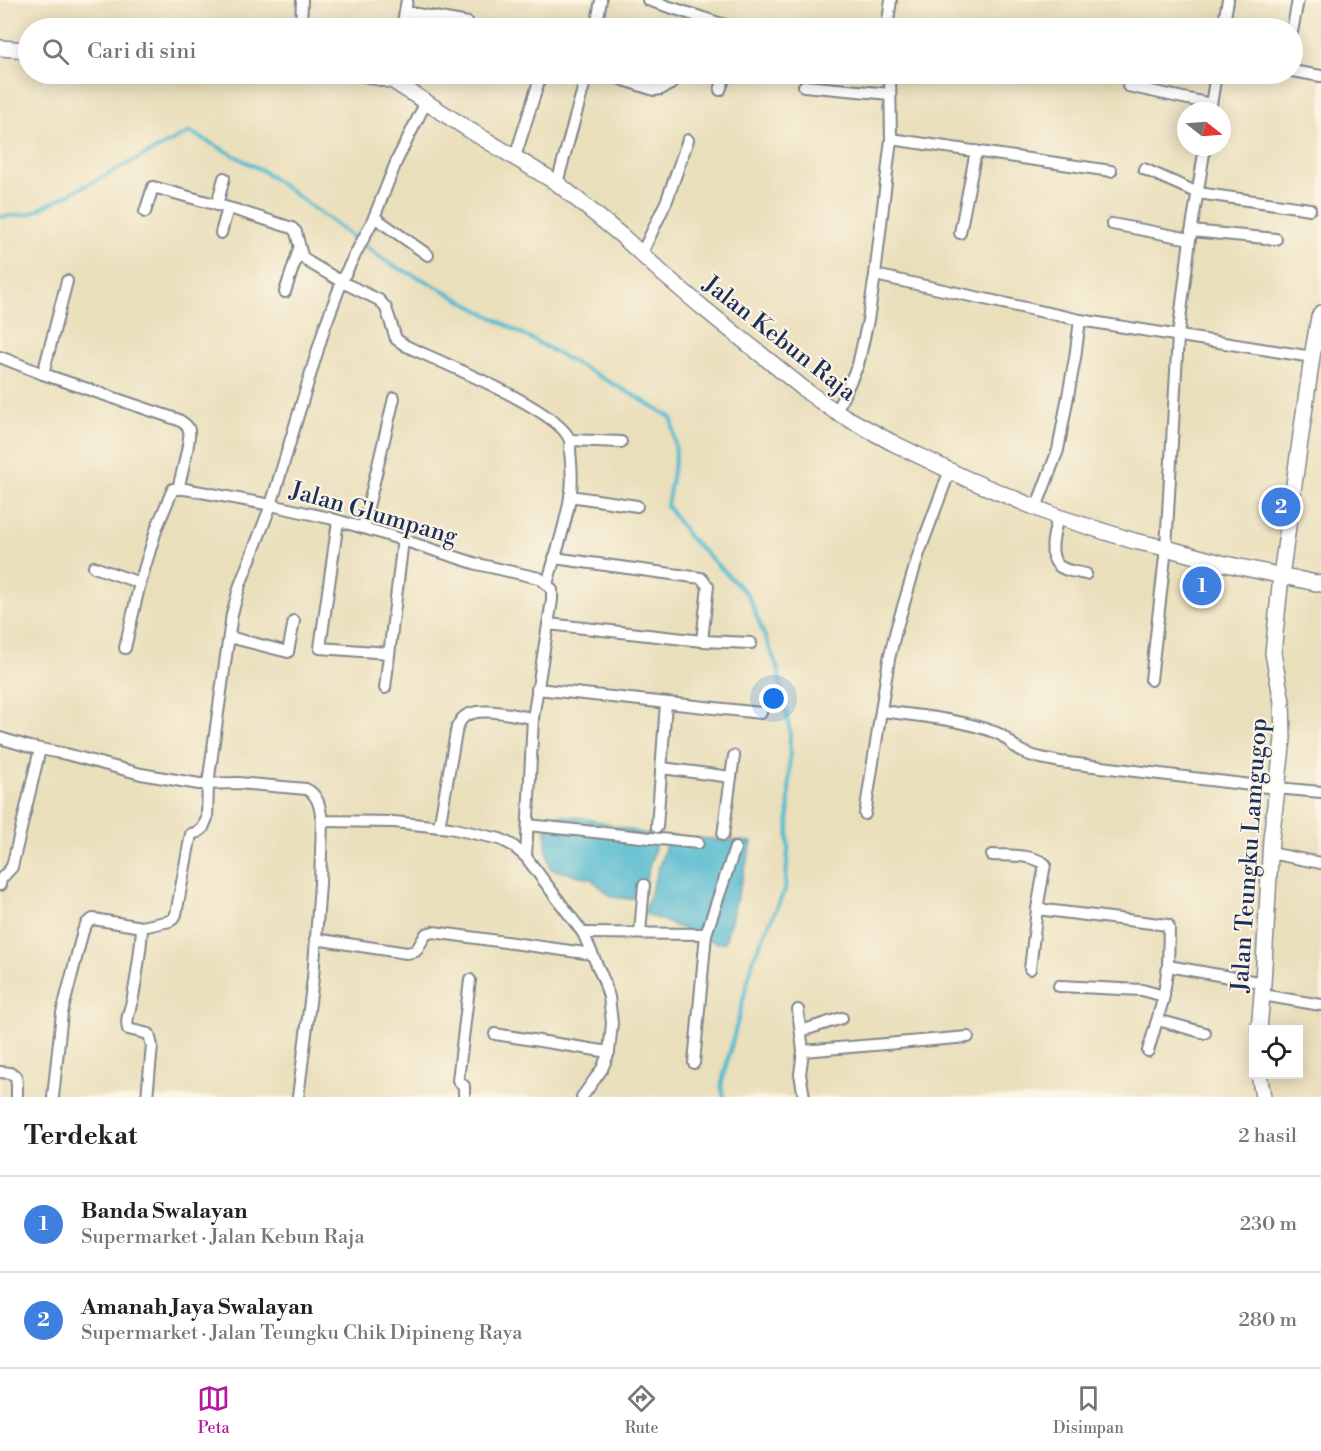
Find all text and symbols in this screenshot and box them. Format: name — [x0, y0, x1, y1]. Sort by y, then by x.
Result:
search box — [18, 18, 1303, 84]
icon: search — [39, 35, 72, 68]
text: Cari di sini — [87, 38, 197, 65]
north arrow — [1177, 102, 1231, 156]
street label: Jalan Kebun Raja — [696, 269, 863, 408]
street label: Jalan Glumpang — [285, 475, 462, 552]
pin: 2 — [1262, 484, 1300, 530]
pin: 1 — [1182, 564, 1222, 608]
your location — [759, 684, 788, 713]
street label: Jalan Teungku Lamgugop — [1225, 717, 1275, 994]
map controls — [1249, 1025, 1303, 1079]
button: locate — [1249, 1025, 1303, 1079]
text: Terdekat — [24, 1120, 137, 1152]
text: 2 hasil — [1238, 1124, 1297, 1149]
text: Banda Swalayan — [81, 1198, 248, 1225]
text: 1 — [39, 1212, 48, 1237]
text: 230 m — [1240, 1212, 1297, 1237]
text: Supermarket · Jalan Kebun Raja — [81, 1225, 365, 1250]
text: Amanah Jaya Swalayan — [81, 1294, 313, 1321]
text: 2 — [37, 1308, 50, 1333]
text: 280 m — [1238, 1308, 1297, 1333]
text: Supermarket · Jalan Teungku Chik Dipineng Raya — [81, 1321, 522, 1346]
tab: Peta — [197, 1382, 230, 1438]
tab: Rute — [625, 1382, 658, 1438]
tab: Disimpan — [1053, 1382, 1124, 1438]

